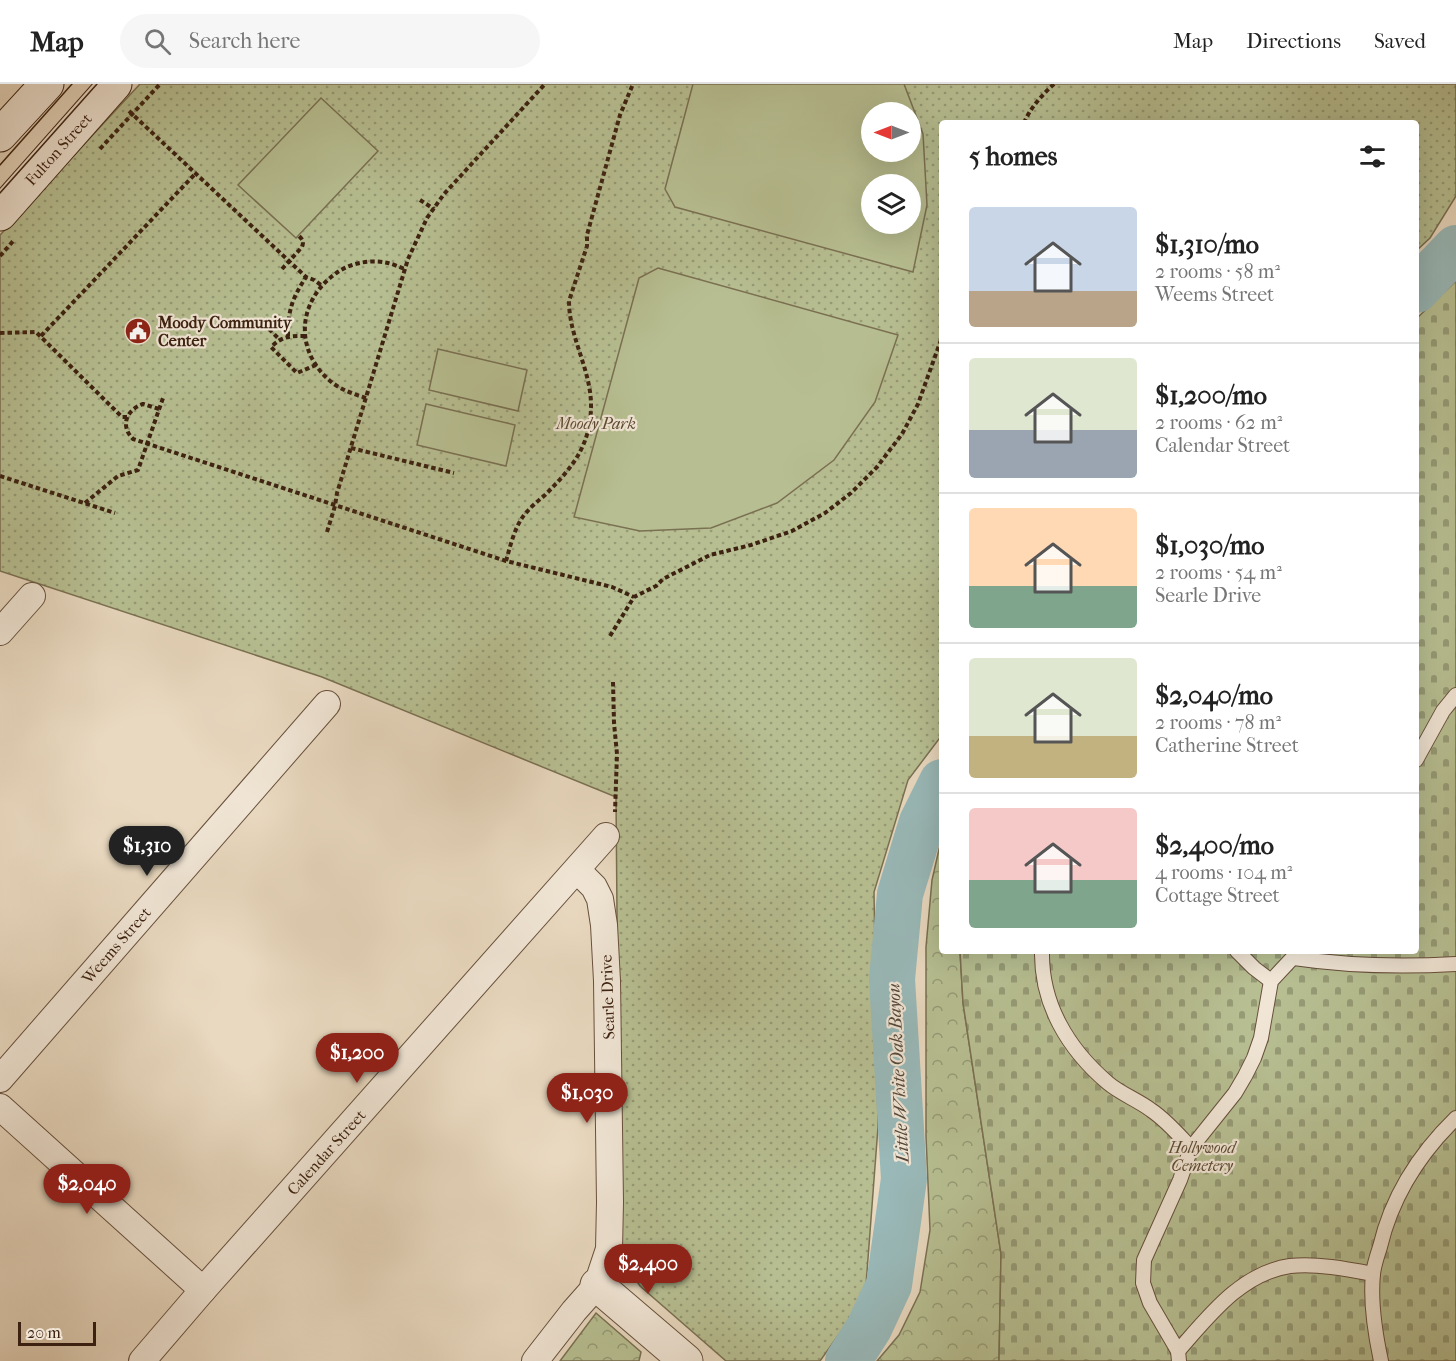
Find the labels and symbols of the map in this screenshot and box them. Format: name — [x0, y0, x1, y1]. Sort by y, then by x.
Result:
north arrow — [861, 102, 921, 162]
street label: Fulton Street — [21, 109, 96, 189]
place label: Moody Community Center — [157, 313, 293, 350]
public building icon: Moody Community Center — [123, 316, 153, 346]
park label: Moody Park — [555, 414, 636, 433]
pin: $1,310 — [98, 826, 196, 877]
street label: Weems Street — [77, 903, 155, 988]
street label: Searle Drive — [597, 954, 618, 1040]
water label: Little White Oak Bayou — [883, 983, 914, 1165]
pin: $1,200 — [308, 1033, 406, 1084]
pin: $1,030 — [538, 1073, 636, 1124]
street label: Calendar Street — [283, 1106, 370, 1199]
park label: Hollywood Cemetery — [1168, 1138, 1237, 1175]
pin: $2,040 — [38, 1164, 136, 1215]
pin: $2,400 — [599, 1244, 697, 1295]
scale bar — [18, 1319, 96, 1346]

